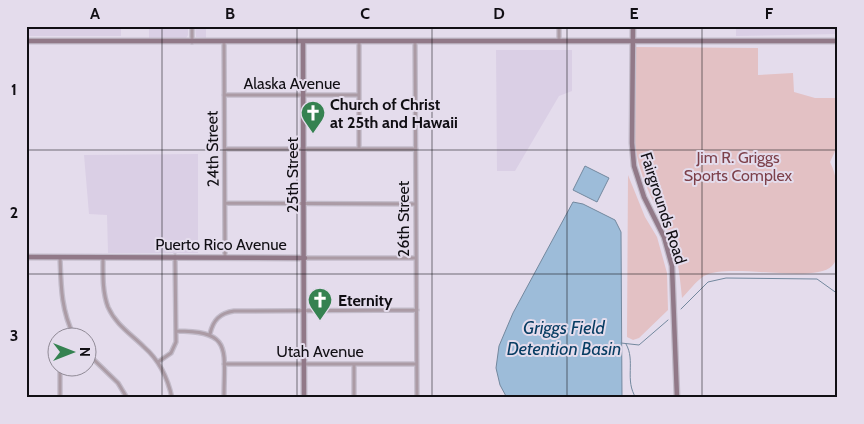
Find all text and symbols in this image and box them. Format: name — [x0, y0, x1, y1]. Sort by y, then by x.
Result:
text: A — [90, 4, 100, 23]
text: B — [225, 4, 235, 23]
text: C — [360, 4, 370, 23]
text: D — [493, 4, 505, 23]
text: E — [629, 4, 639, 23]
text: F — [765, 4, 774, 23]
street label: Alaska Avenue — [244, 74, 340, 93]
text: 1 — [11, 80, 17, 99]
place label: Church of Christ at 25th and Hawaii — [330, 95, 458, 132]
church icon: Church of Christ at 25th and Hawaii — [300, 100, 326, 134]
street label: 24th Street — [202, 110, 223, 187]
street label: 25th Street — [283, 136, 302, 213]
park label: Jim R. Griggs Sports Complex — [684, 148, 793, 185]
street label: Fairgrounds Road — [637, 150, 691, 266]
street label: 26th Street — [394, 180, 413, 257]
text: 2 — [10, 203, 18, 222]
street label: Puerto Rico Avenue — [155, 235, 287, 254]
church icon: Eternity — [307, 287, 333, 321]
place label: Eternity — [338, 291, 393, 310]
water label: Griggs Field Detention Basin — [507, 317, 621, 360]
text: 3 — [10, 326, 18, 345]
north arrow — [48, 326, 98, 376]
street label: Utah Avenue — [276, 342, 364, 361]
text: N — [76, 347, 94, 357]

